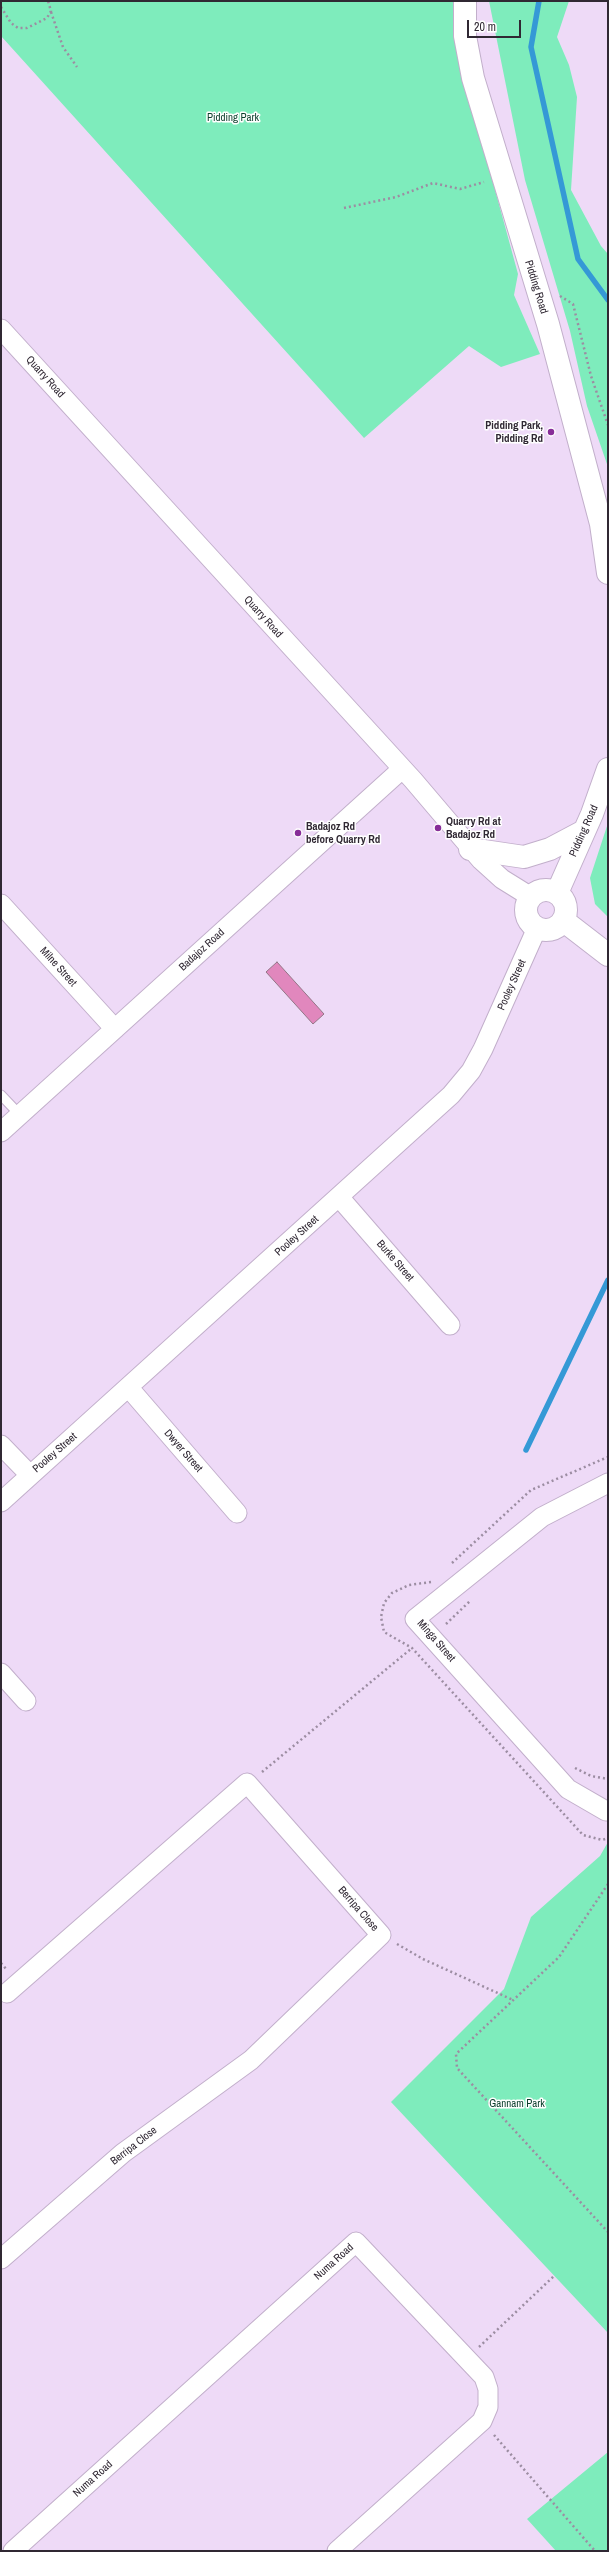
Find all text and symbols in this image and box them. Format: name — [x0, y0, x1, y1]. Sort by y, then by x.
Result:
scale bar — [469, 12, 523, 38]
text: 20 m — [474, 19, 496, 35]
park label: Pidding Park — [207, 111, 259, 125]
street label: Pidding Road — [522, 259, 550, 315]
street label: Quarry Road — [23, 353, 67, 401]
place label: Pidding Park, Pidding Rd — [485, 419, 543, 445]
marker: Pidding Park, Pidding Rd — [546, 427, 556, 437]
street label: Quarry Road — [241, 593, 285, 641]
street label: Pidding Road — [567, 803, 601, 859]
place label: Quarry Rd at Badajoz Rd — [446, 815, 501, 841]
place label: Badajoz Rd before Quarry Rd — [306, 820, 380, 846]
marker: Quarry Rd at Badajoz Rd — [433, 823, 443, 833]
marker: Badajoz Rd before Quarry Rd — [293, 828, 303, 838]
street label: Badajoz Road — [177, 926, 227, 974]
street label: Milne Street — [37, 945, 79, 989]
street label: Pooley Street — [495, 958, 529, 1012]
street label: Pooley Street — [272, 1213, 322, 1259]
street label: Burke Street — [374, 1238, 416, 1284]
street label: Dwyer Street — [161, 1427, 205, 1475]
street label: Pooley Street — [30, 1430, 80, 1476]
street label: Minga Street — [414, 1617, 458, 1665]
street label: Berripa Close — [335, 1884, 381, 1934]
park label: Gannam Park — [489, 2097, 545, 2111]
street label: Berripa Close — [108, 2124, 160, 2168]
street label: Numa Road — [312, 2241, 356, 2283]
street label: Numa Road — [71, 2458, 115, 2500]

